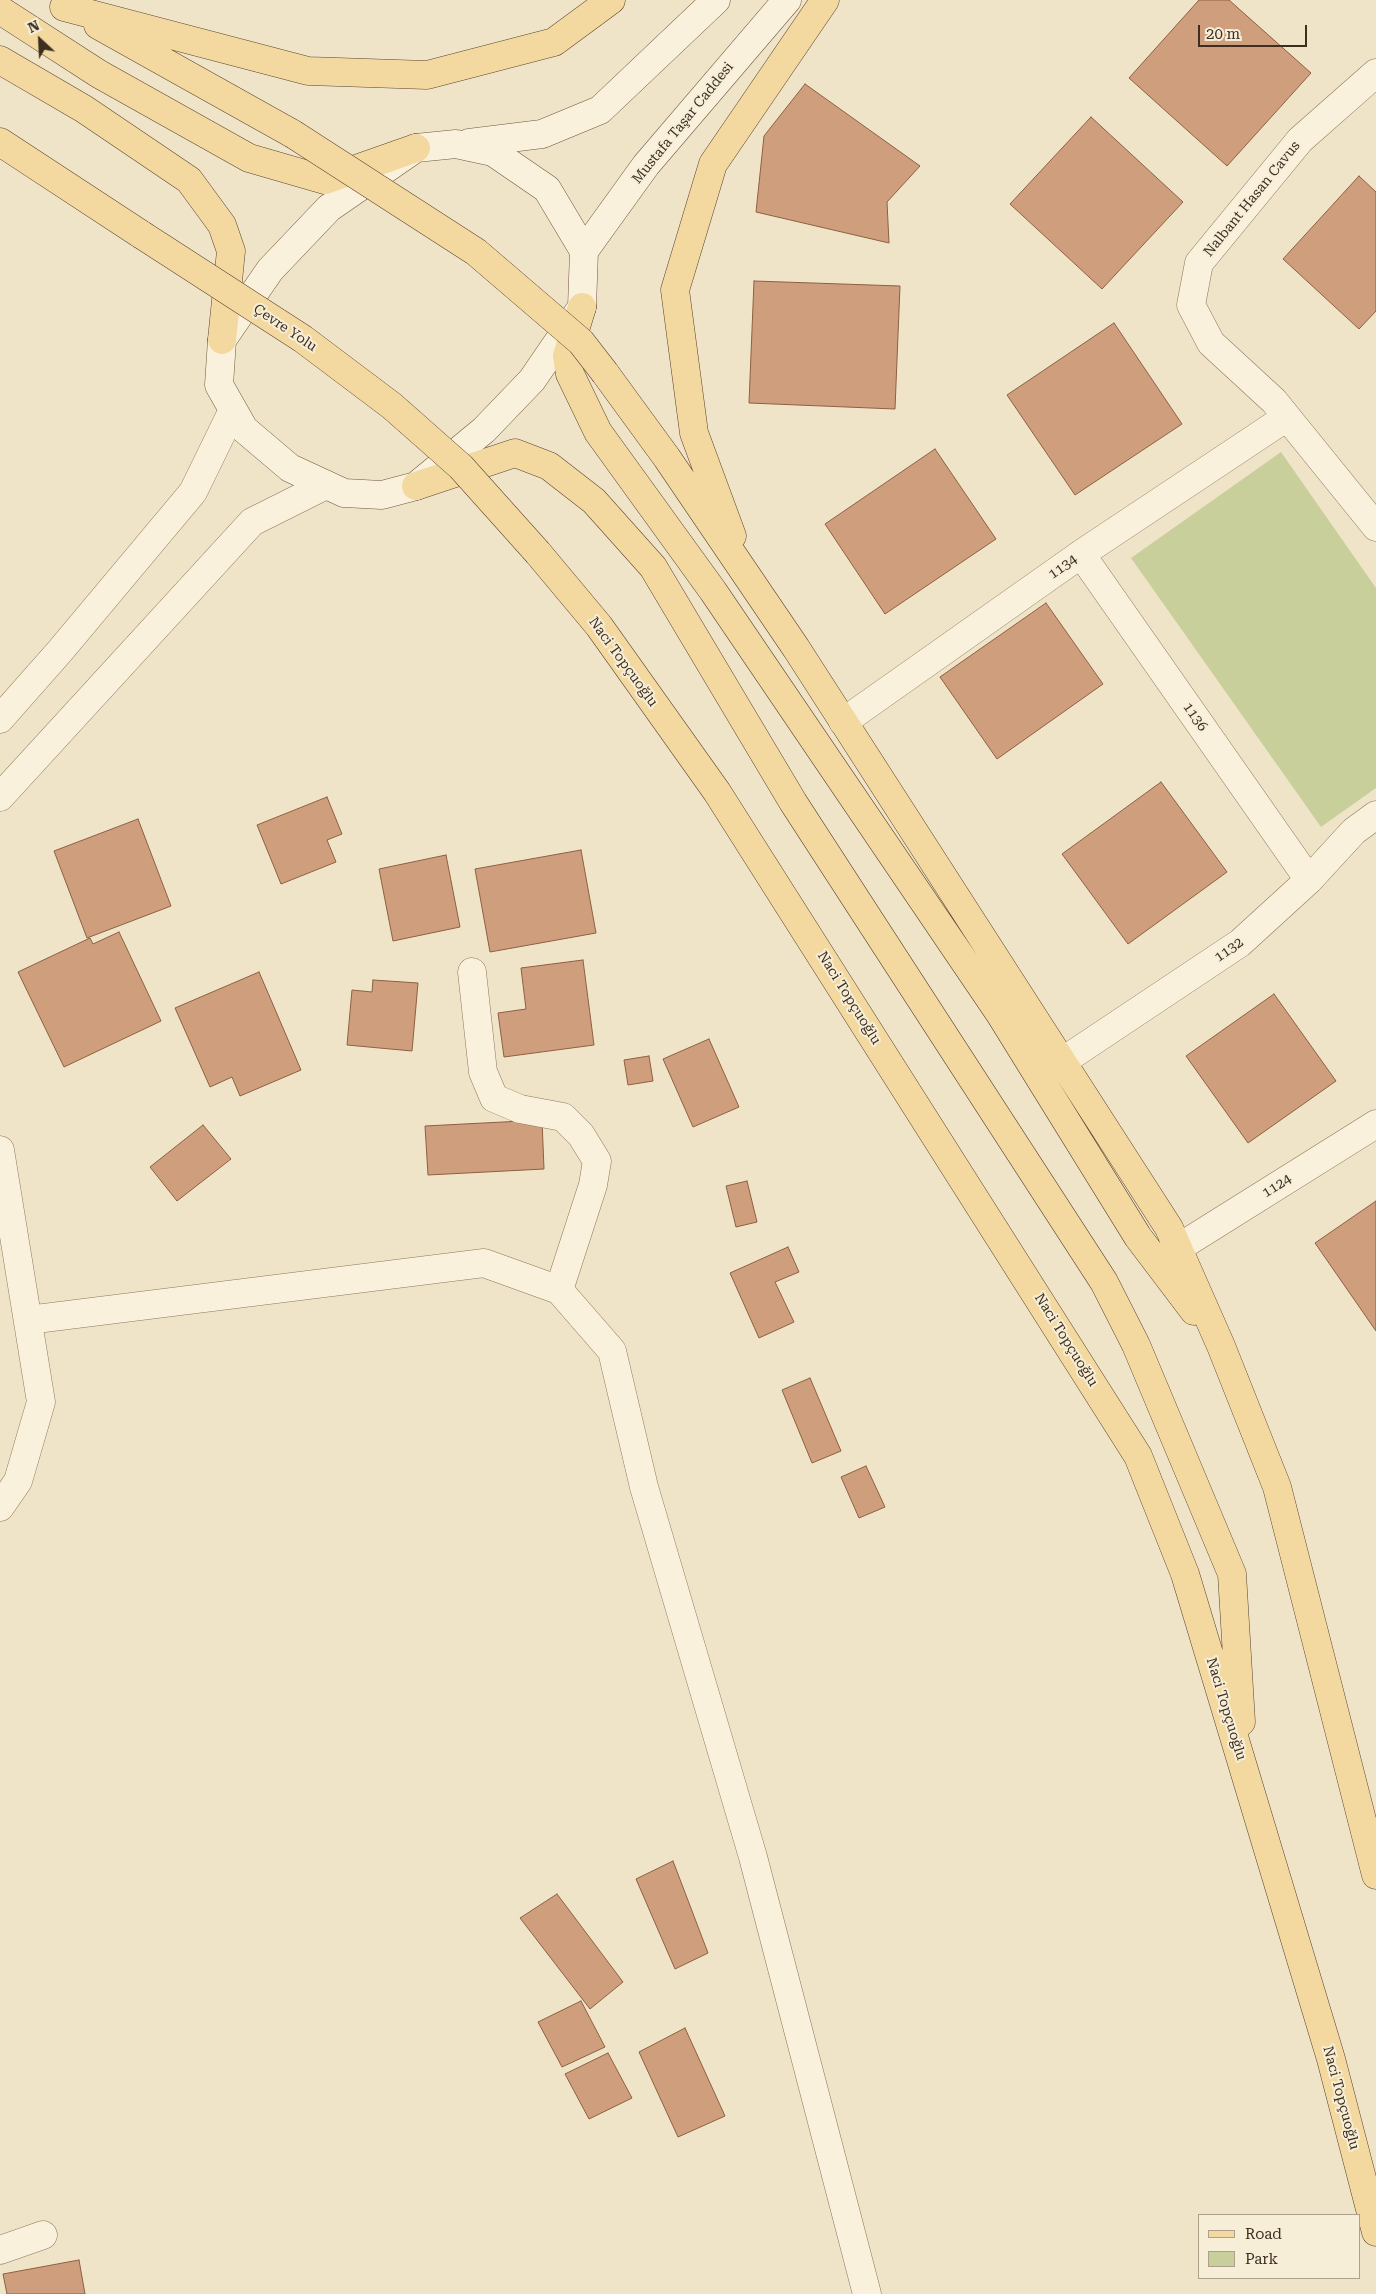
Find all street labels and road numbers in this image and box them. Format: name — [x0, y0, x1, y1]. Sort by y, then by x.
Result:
street label: Mustafa Taşar Caddesi — [629, 59, 737, 187]
street label: Nalbant Hasan Cavus — [1200, 138, 1304, 260]
street label: Çevre Yolu — [250, 301, 320, 355]
street label: 1134 — [1045, 551, 1081, 583]
street label: Naci Topçuoğlu — [585, 614, 661, 710]
street label: 1136 — [1179, 699, 1211, 735]
street label: 1132 — [1211, 934, 1247, 966]
street label: Naci Topçuoğlu — [814, 948, 884, 1048]
street label: 1124 — [1259, 1171, 1295, 1201]
street label: Naci Topçuoğlu — [1031, 1290, 1101, 1390]
street label: Naci Topçuoğlu — [1202, 1656, 1250, 1762]
street label: Naci Topçuoğlu — [1319, 2044, 1363, 2152]

